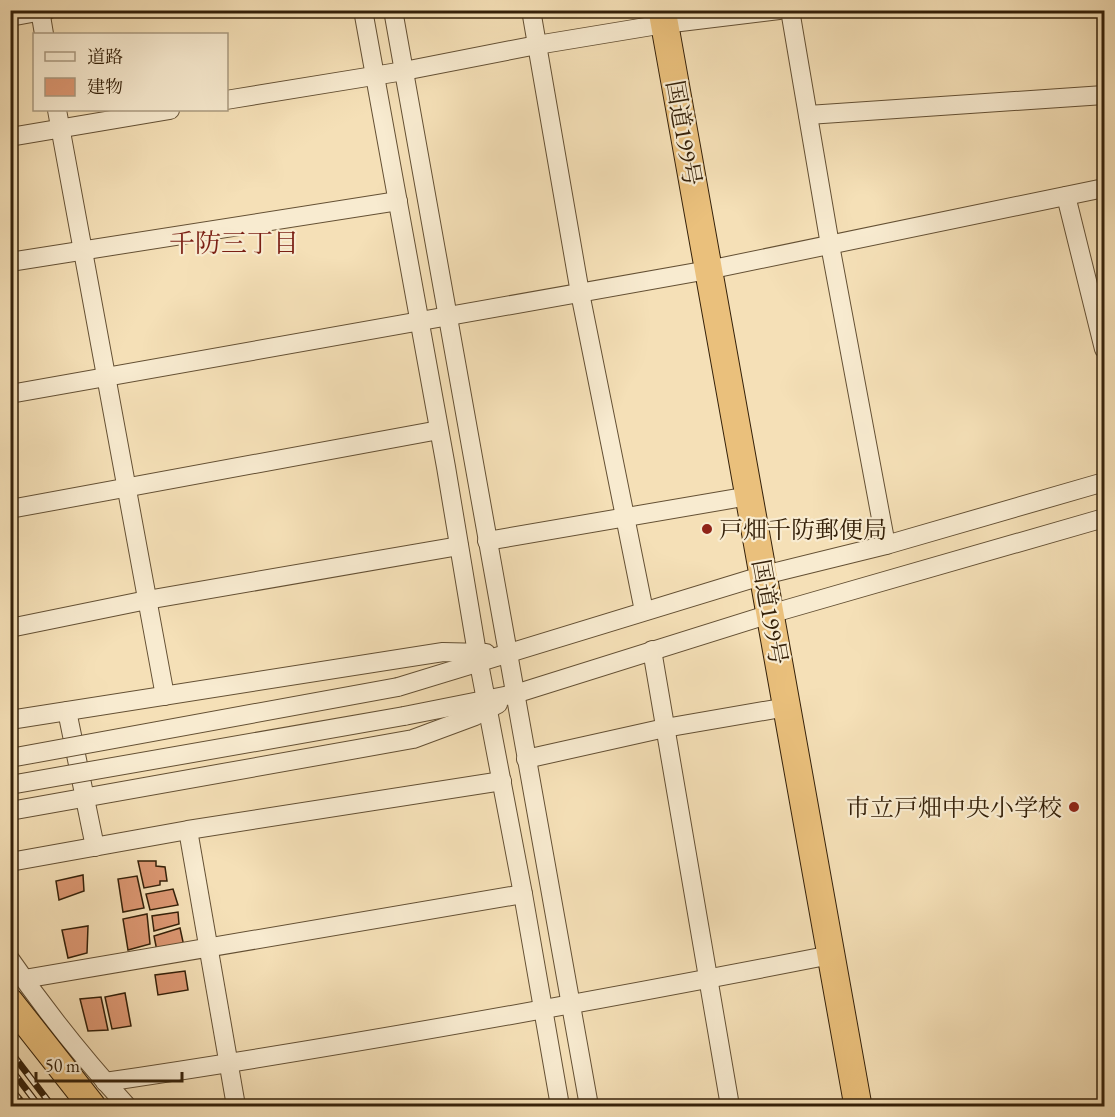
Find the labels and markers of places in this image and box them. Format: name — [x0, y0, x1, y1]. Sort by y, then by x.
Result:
place label: 戸畑千防郵便局 — [719, 514, 887, 545]
marker: 戸畑千防郵便局 — [700, 522, 714, 536]
place label: 市立戸畑中央小学校 — [846, 792, 1062, 823]
marker: 市立戸畑中央小学校 — [1067, 800, 1081, 814]

